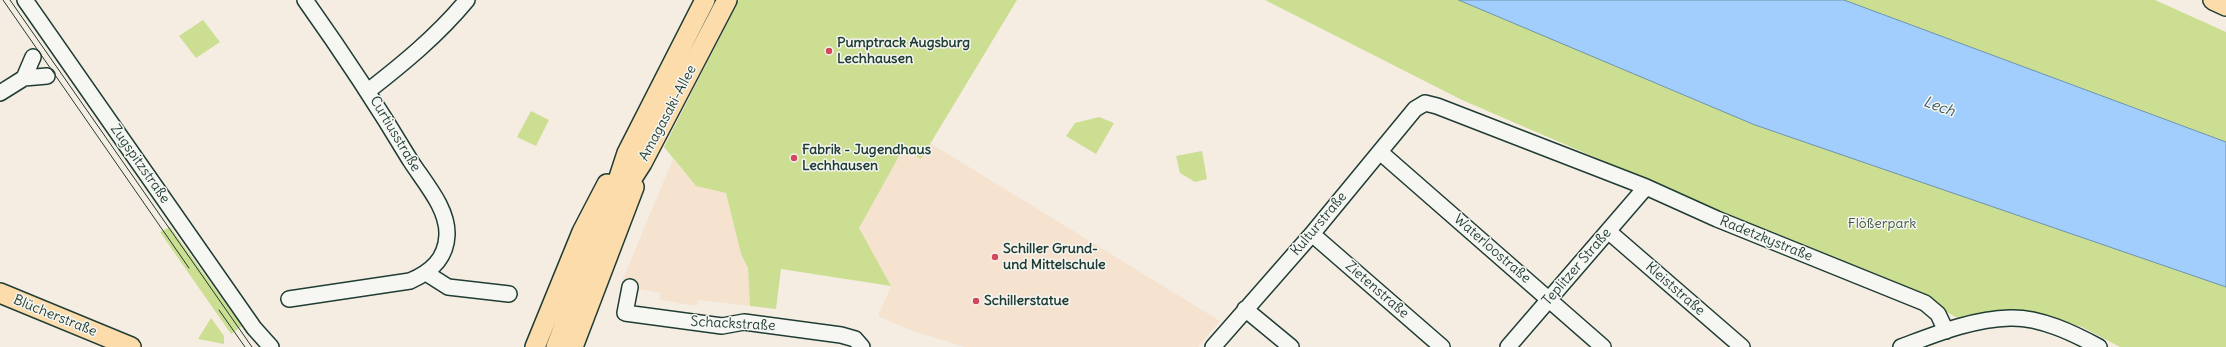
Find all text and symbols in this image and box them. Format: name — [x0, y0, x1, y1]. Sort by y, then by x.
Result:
place label: Pumptrack Augsburg Lechhausen — [837, 35, 970, 68]
marker: Pumptrack Augsburg Lechhausen — [824, 46, 834, 56]
street label: Amagasaki-Allee — [636, 62, 700, 164]
street label: Curtiusstraße — [366, 93, 424, 175]
water label: Lech — [1921, 93, 1957, 121]
street label: Zugspitzstraße — [107, 121, 173, 207]
place label: Fabrik - Jugendhaus Lechhausen — [802, 142, 931, 174]
marker: Fabrik - Jugendhaus Lechhausen — [789, 153, 799, 163]
street label: Kulturstraße — [1287, 189, 1351, 259]
street label: Waterloostraße — [1450, 211, 1534, 287]
street label: Radetzkystraße — [1717, 213, 1815, 265]
park label: Flößerpark — [1848, 216, 1916, 232]
street label: Teplitzer Straße — [1539, 225, 1615, 309]
place label: Schiller Grund- und Mittelschule — [1003, 241, 1106, 274]
marker: Schiller Grund- und Mittelschule — [990, 252, 1000, 262]
street label: Zietenstraße — [1342, 258, 1412, 322]
street label: Kleiststraße — [1642, 259, 1708, 319]
street label: Blücherstraße — [11, 292, 99, 340]
place label: Schillerstatue — [984, 293, 1069, 309]
marker: Schillerstatue — [971, 296, 981, 306]
street label: Schackstraße — [690, 313, 776, 335]

